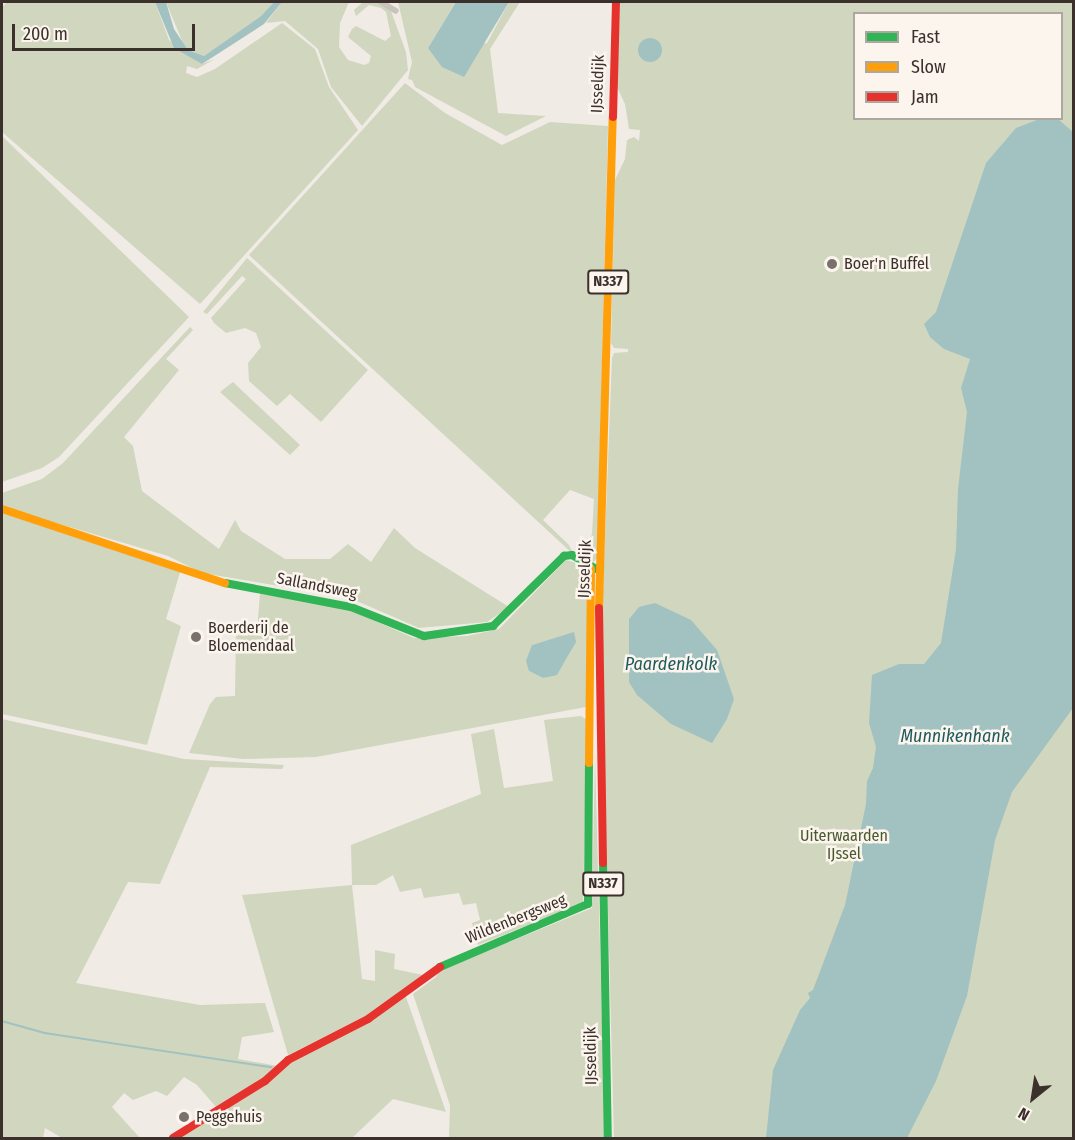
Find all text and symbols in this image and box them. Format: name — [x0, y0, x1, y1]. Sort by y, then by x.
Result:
scale bar — [15, 12, 198, 50]
legend — [853, 12, 1063, 120]
text: 200 m — [23, 23, 68, 45]
text: Fast — [911, 26, 940, 48]
street label: IJsseldijk — [587, 55, 609, 113]
text: Slow — [911, 56, 946, 78]
text: Jam — [911, 86, 939, 108]
place label: Boer'n Buffel — [844, 254, 929, 274]
marker: Boer'n Buffel — [825, 257, 839, 271]
road number: N337 — [587, 270, 629, 294]
street label: IJsseldijk — [574, 540, 596, 598]
street label: Sallandsweg — [275, 569, 359, 603]
place label: Boerderij de Bloemendaal — [208, 618, 294, 656]
marker: Boerderij de Bloemendaal — [189, 630, 203, 644]
water label: Paardenkolk — [625, 653, 717, 675]
water label: Munnikenhank — [900, 725, 1010, 747]
park label: Uiterwaarden IJssel — [800, 826, 888, 864]
road number: N337 — [582, 872, 624, 896]
street label: Wildenbergsweg — [463, 890, 569, 948]
street label: IJsseldijk — [581, 1027, 601, 1085]
north arrow — [1003, 1068, 1063, 1128]
text: N — [1015, 1103, 1033, 1125]
place label: Peggehuis — [196, 1107, 262, 1127]
marker: Peggehuis — [177, 1110, 191, 1124]

